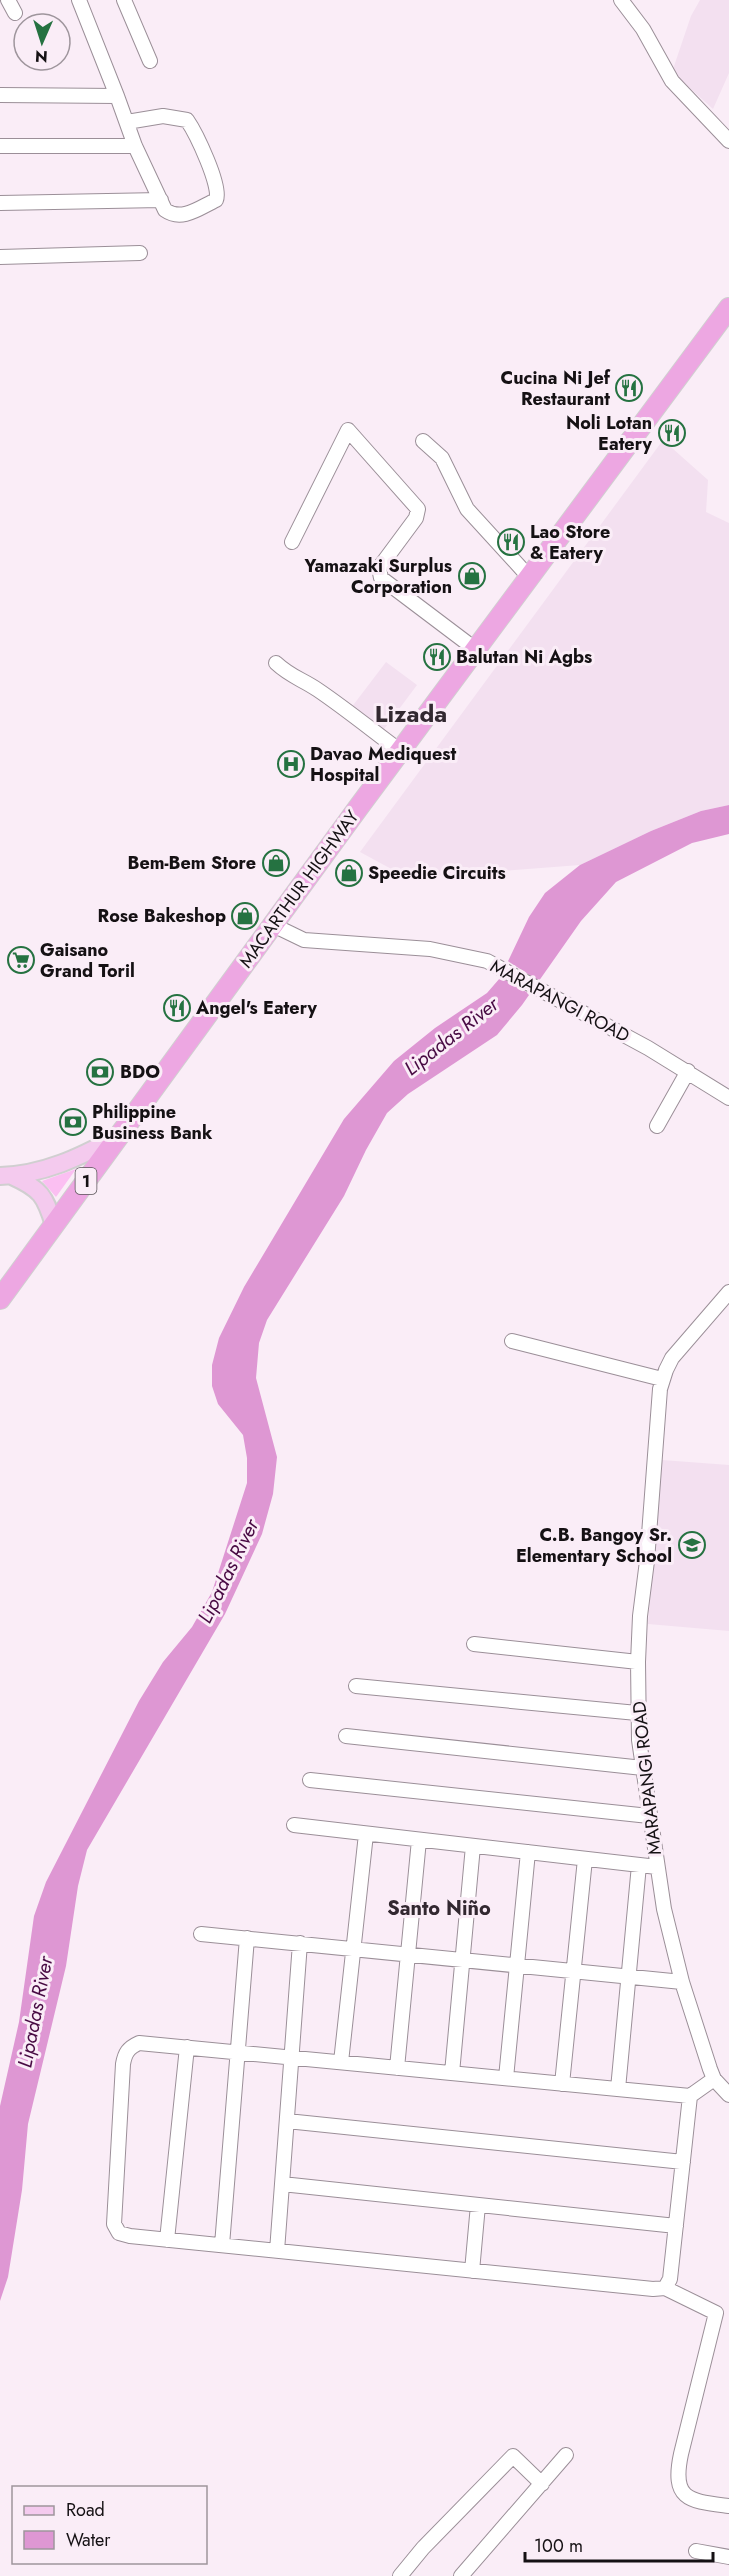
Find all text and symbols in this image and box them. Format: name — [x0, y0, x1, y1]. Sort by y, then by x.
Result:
north arrow — [12, 12, 72, 72]
text: N — [34, 45, 48, 68]
place label: Cucina Ni Jef Restaurant — [501, 365, 611, 412]
restaurant icon: Cucina Ni Jef Restaurant — [614, 373, 644, 403]
place label: Noli Lotan Eatery — [566, 410, 653, 457]
restaurant icon: Noli Lotan Eatery — [657, 418, 687, 448]
place label: Lao Store & Eatery — [530, 519, 610, 566]
restaurant icon: Lao Store & Eatery — [496, 527, 526, 557]
place label: Yamazaki Surplus Corporation — [303, 553, 452, 600]
shop icon: Yamazaki Surplus Corporation — [457, 561, 487, 591]
restaurant icon: Balutan Ni Agbs — [422, 642, 452, 672]
place label: Balutan Ni Agbs — [456, 644, 592, 670]
district label: Lizada — [375, 696, 447, 731]
place label: Davao Mediquest Hospital — [310, 741, 456, 788]
hospital icon: Davao Mediquest Hospital — [276, 749, 306, 779]
street label: MACARTHUR HIGHWAY — [233, 804, 366, 973]
shop icon: Bem-Bem Store — [261, 848, 291, 878]
place label: Bem-Bem Store — [128, 850, 256, 876]
shop icon: Speedie Circuits — [334, 858, 364, 888]
place label: Speedie Circuits — [368, 860, 506, 886]
shop icon: Rose Bakeshop — [230, 901, 260, 931]
place label: Rose Bakeshop — [98, 903, 226, 929]
place label: Gaisano Grand Toril — [40, 937, 135, 984]
supermarket icon: Gaisano Grand Toril — [6, 945, 36, 975]
street label: MARAPANGI ROAD — [486, 953, 634, 1049]
water label: Lipadas River — [398, 989, 506, 1083]
restaurant icon: Angel's Eatery — [162, 993, 192, 1023]
place label: Angel's Eatery — [195, 995, 318, 1021]
bank icon: BDO — [85, 1057, 115, 1087]
place label: BDO — [120, 1059, 160, 1085]
place label: Philippine Business Bank — [92, 1099, 213, 1146]
bank icon: Philippine Business Bank — [58, 1107, 88, 1137]
road number: 1 — [76, 1168, 97, 1194]
water label: Lipadas River — [191, 1513, 267, 1628]
place label: C.B. Bangoy Sr. Elementary School — [516, 1522, 672, 1569]
school or university icon: C.B. Bangoy Sr. Elementary School — [677, 1530, 707, 1560]
street label: MARAPANGI ROAD — [626, 1700, 668, 1856]
district label: Santo Niño — [387, 1894, 491, 1923]
water label: Lipadas River — [11, 1953, 61, 2070]
legend — [12, 2486, 207, 2564]
text: Road — [66, 2497, 105, 2523]
scale bar — [525, 2525, 712, 2563]
text: Water — [66, 2527, 111, 2553]
text: 100 m — [534, 2533, 583, 2559]

